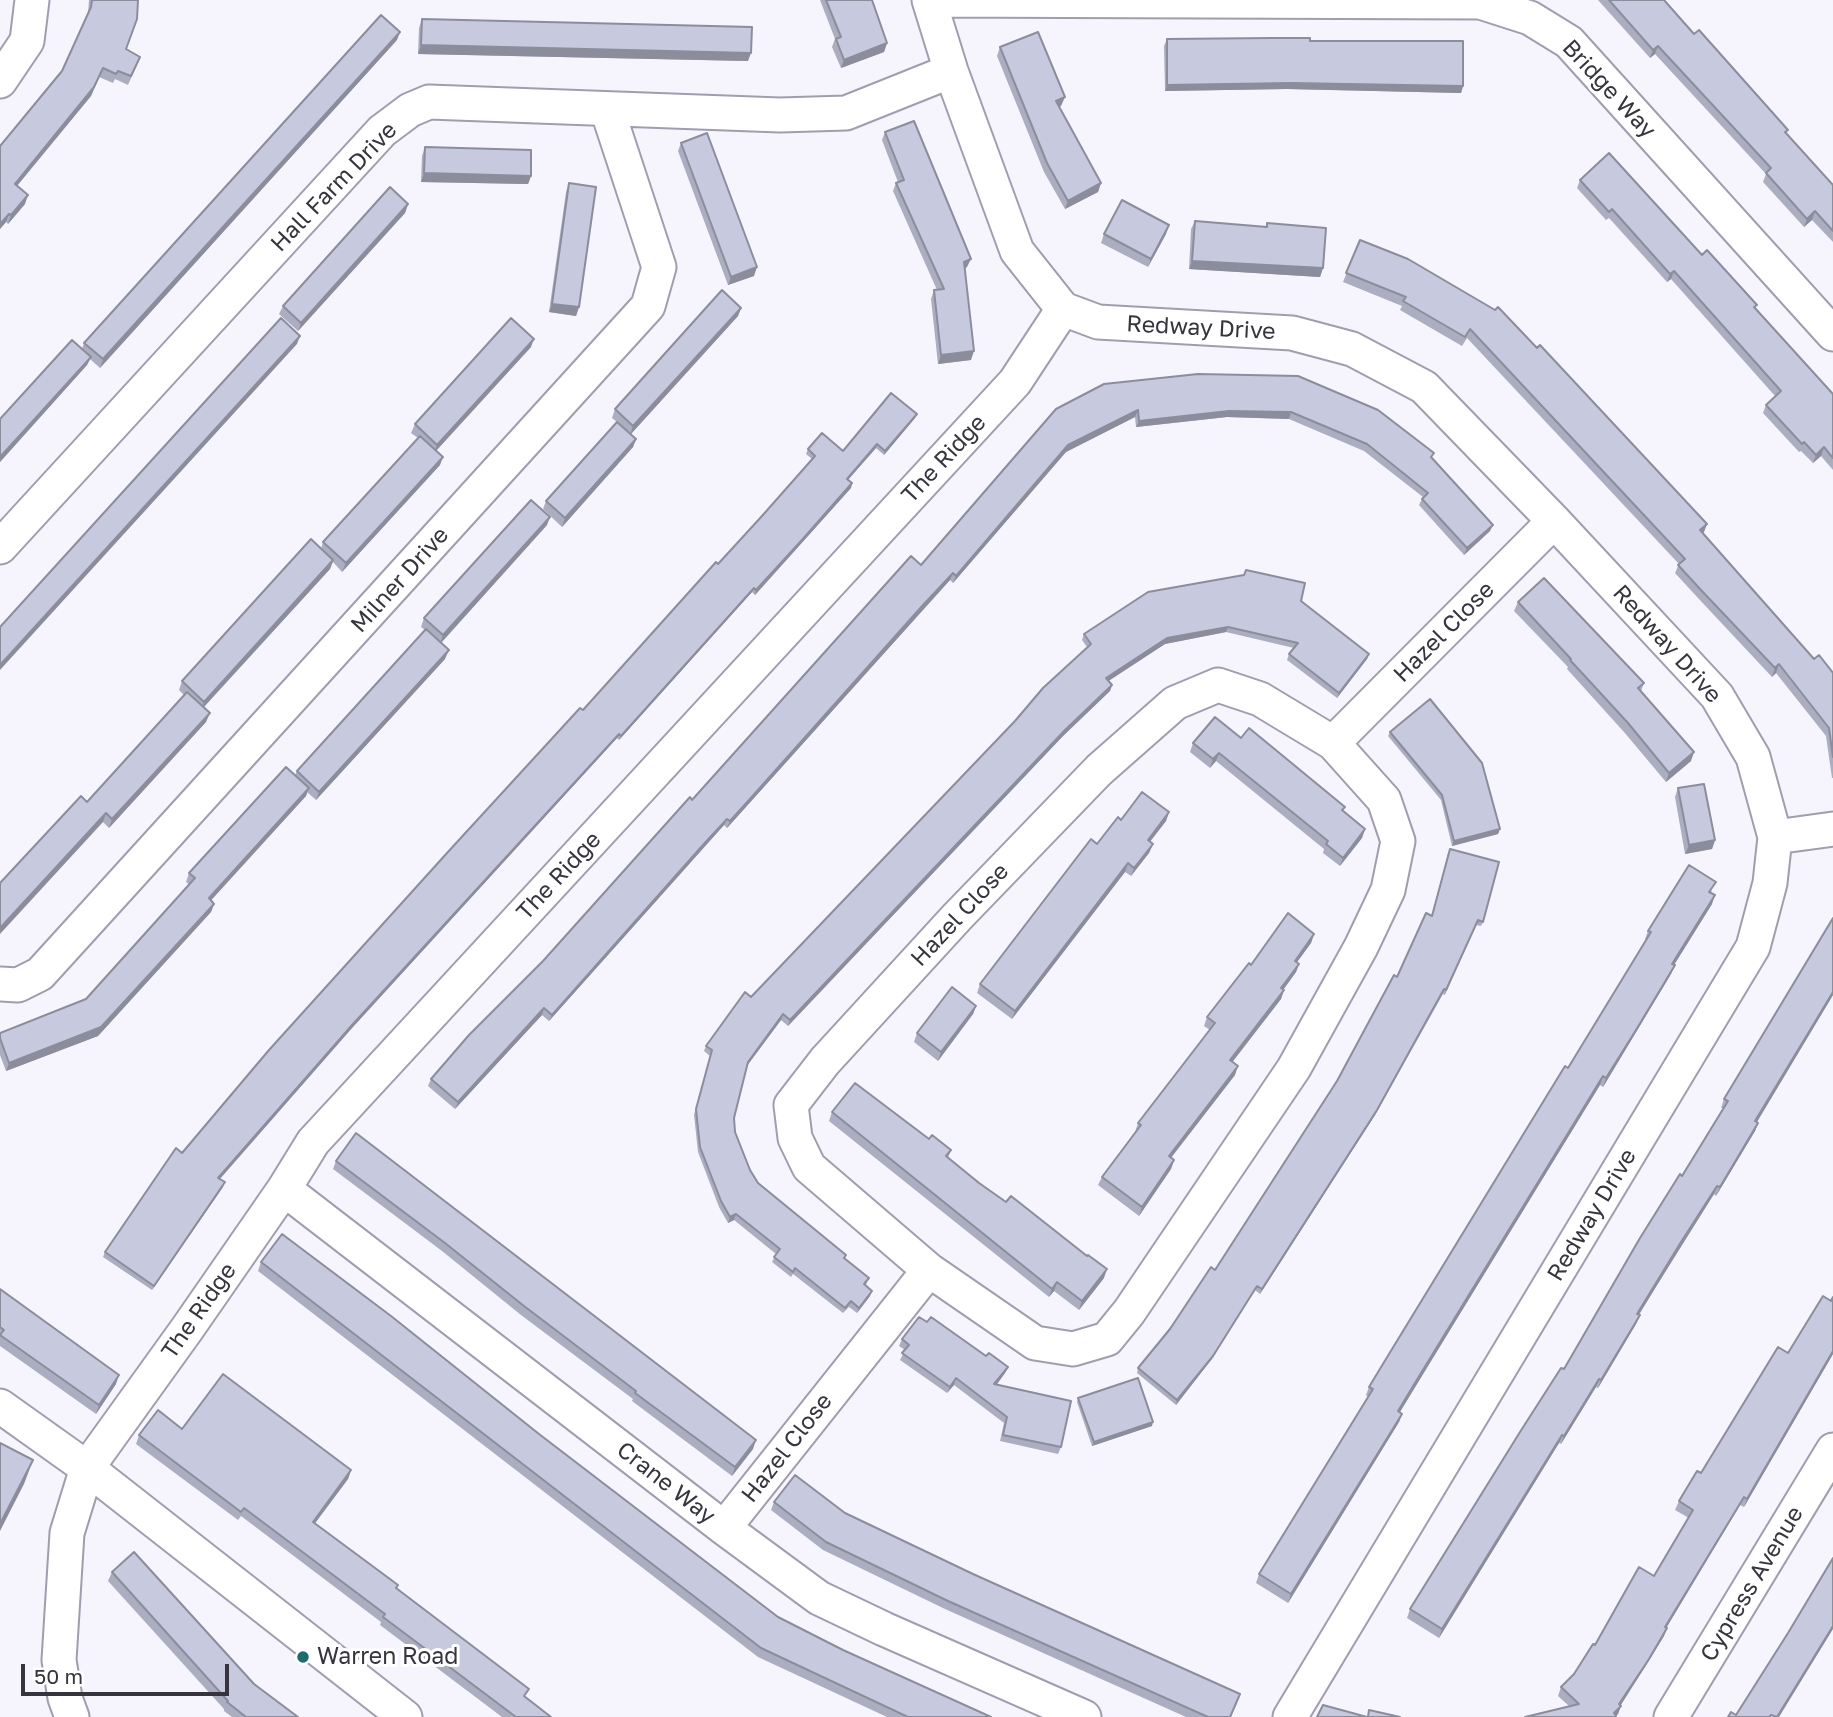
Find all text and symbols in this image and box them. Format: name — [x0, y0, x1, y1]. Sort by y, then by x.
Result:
street label: Bridge Way — [1556, 34, 1662, 144]
street label: Hall Farm Drive — [265, 117, 403, 257]
street label: Redway Drive — [1126, 310, 1276, 346]
street label: The Ridge — [896, 409, 992, 509]
street label: Milner Drive — [345, 522, 455, 638]
street label: Hazel Close — [1388, 576, 1500, 688]
street label: Redway Drive — [1607, 579, 1727, 709]
street label: The Ridge — [511, 826, 607, 926]
street label: Hazel Close — [905, 858, 1015, 972]
street label: Redway Drive — [1542, 1144, 1642, 1286]
street label: The Ridge — [156, 1258, 242, 1364]
street label: Hazel Close — [736, 1388, 838, 1508]
street label: Crane Way — [611, 1436, 721, 1530]
street label: Cypress Avenue — [1695, 1501, 1809, 1667]
place label: Warren Road — [317, 1643, 458, 1671]
marker: Warren Road — [295, 1649, 311, 1665]
scale bar — [24, 1650, 233, 1694]
text: 50 m — [34, 1663, 83, 1689]

